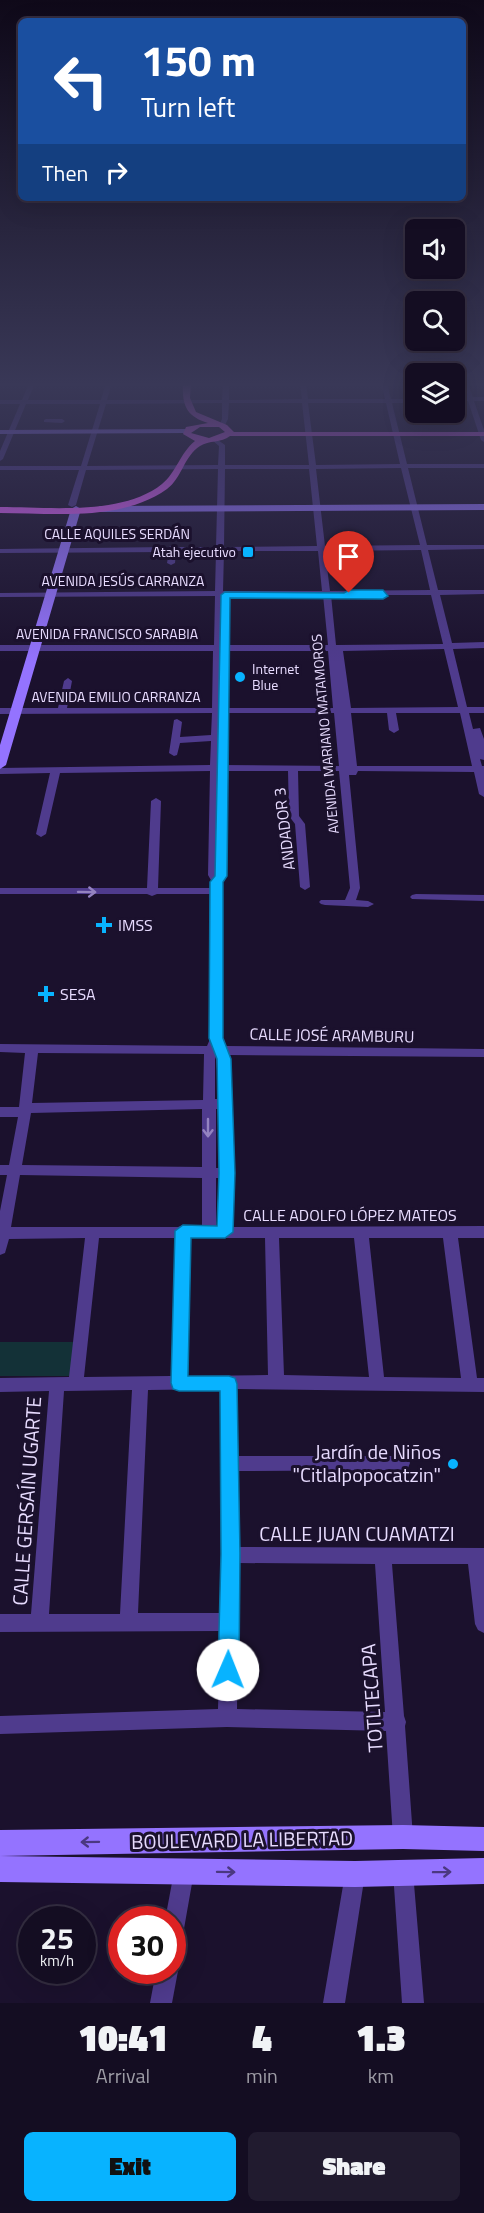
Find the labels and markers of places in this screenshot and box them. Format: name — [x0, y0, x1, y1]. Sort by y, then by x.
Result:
pin — [323, 531, 374, 593]
place label: Atah ejecutivo — [153, 541, 236, 562]
marker: Atah ejecutivo — [241, 545, 255, 559]
place label: Internet Blue — [252, 658, 299, 695]
marker: Internet Blue — [233, 670, 247, 684]
place label: IMSS — [118, 913, 153, 937]
marker: IMSS — [95, 916, 113, 934]
place label: SESA — [60, 982, 96, 1006]
marker: SESA — [37, 985, 55, 1003]
place label: Jardín de Niños "Citlalpopocatzin" — [293, 1436, 441, 1490]
marker: Jardín de Niños "Citlalpopocatzin" — [446, 1457, 460, 1471]

